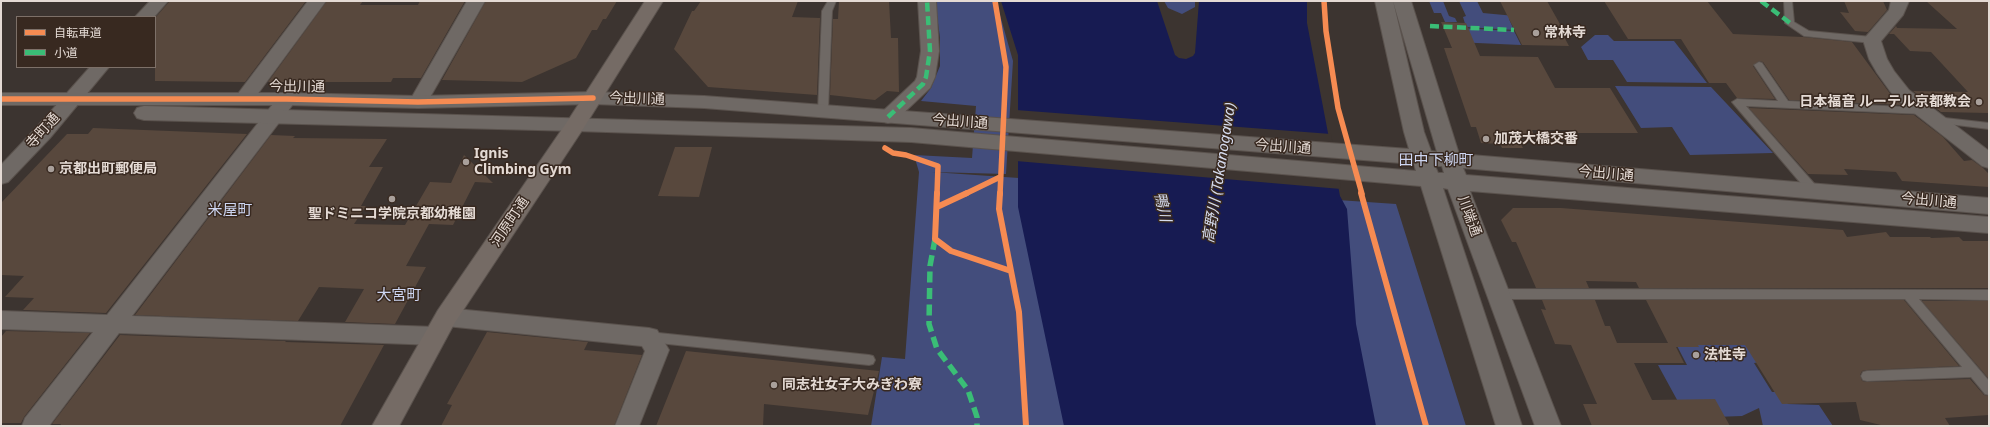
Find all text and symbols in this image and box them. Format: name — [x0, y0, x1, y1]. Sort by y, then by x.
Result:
legend — [16, 16, 156, 68]
text: 自転車道 — [54, 24, 102, 41]
place label: 常林寺 — [1544, 25, 1586, 41]
marker: 常林寺 — [1531, 28, 1541, 38]
text: 小道 — [54, 44, 78, 61]
street label: 今出川通 — [269, 78, 325, 96]
street label: 今出川通 — [609, 90, 665, 108]
place label: 日本福音 ルーテル京都教会 — [1799, 94, 1971, 110]
marker: 日本福音 ルーテル京都教会 — [1974, 97, 1984, 107]
water label: 高野川 (Takanogawa) — [1200, 101, 1240, 245]
street label: 寺町通 — [23, 110, 63, 152]
street label: 今出川通 — [931, 112, 989, 132]
place label: 加茂大橋交番 — [1494, 131, 1578, 147]
marker: 加茂大橋交番 — [1481, 134, 1491, 144]
street label: 今出川通 — [1254, 137, 1312, 157]
place label: Ignis Climbing Gym — [474, 146, 571, 178]
district label: 田中下柳町 — [1399, 152, 1473, 170]
marker: Ignis Climbing Gym — [461, 157, 471, 167]
place label: 京都出町郵便局 — [59, 161, 157, 177]
street label: 今出川通 — [1577, 163, 1635, 185]
marker: 京都出町郵便局 — [46, 164, 56, 174]
water label: 鴨川 — [1150, 190, 1174, 224]
street label: 今出川通 — [1900, 190, 1958, 212]
street label: 川端通 — [1454, 193, 1484, 239]
marker: 聖ドミニコ学院京都幼稚園 — [387, 194, 397, 204]
street label: 河原町通 — [487, 194, 533, 250]
district label: 米屋町 — [208, 202, 252, 220]
place label: 聖ドミニコ学院京都幼稚園 — [308, 206, 476, 222]
district label: 大宮町 — [377, 287, 421, 305]
place label: 法性寺 — [1704, 347, 1746, 363]
marker: 法性寺 — [1691, 350, 1701, 360]
place label: 同志社女子大みぎわ寮 — [782, 377, 922, 393]
marker: 同志社女子大みぎわ寮 — [769, 380, 779, 390]

